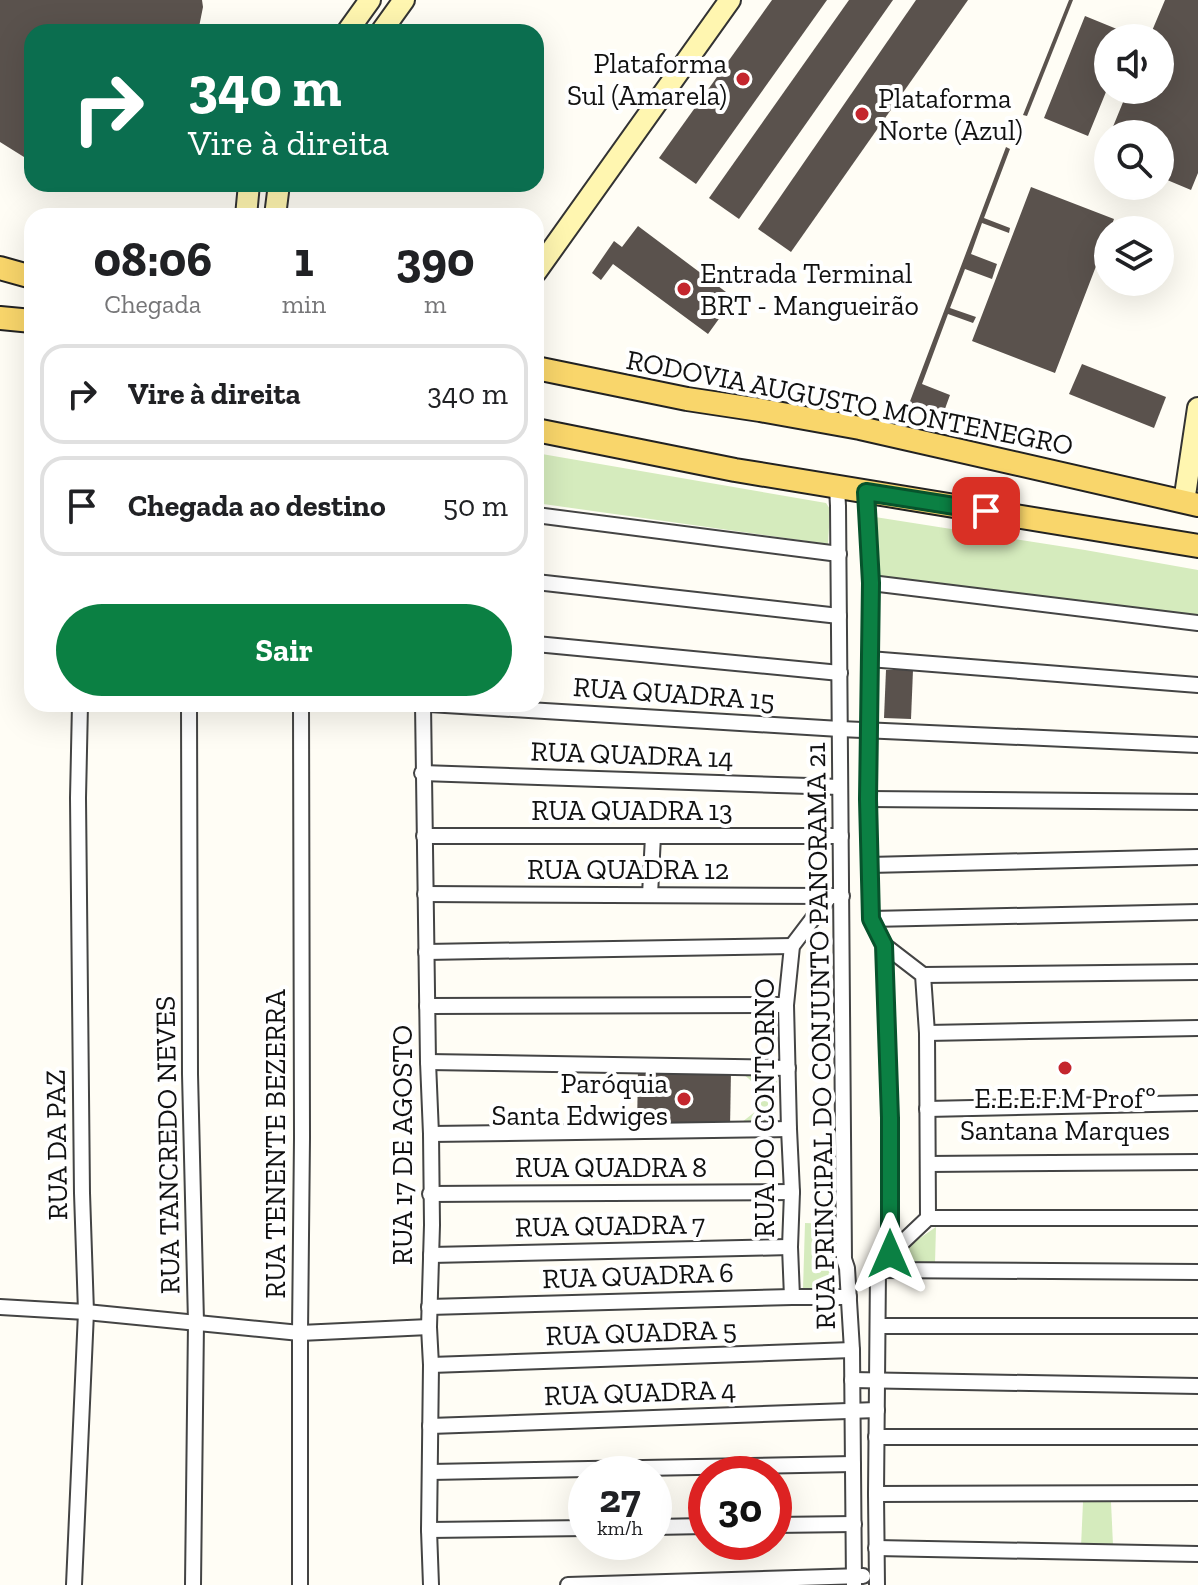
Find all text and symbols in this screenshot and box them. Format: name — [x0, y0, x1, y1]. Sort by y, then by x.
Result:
map controls — [1094, 24, 1174, 296]
button: sound — [1094, 24, 1174, 104]
place label: Plataforma Sul (Amarela) — [567, 47, 727, 112]
text: 340 m — [188, 53, 342, 120]
icon: right — [56, 56, 160, 160]
marker: Plataforma Sul (Amarela) — [734, 70, 752, 88]
place label: Plataforma Norte (Azul) — [878, 82, 1023, 147]
marker: Plataforma Norte (Azul) — [853, 105, 871, 123]
button: search — [1094, 120, 1174, 200]
text: Vire à direita — [188, 121, 389, 164]
button: layers — [1094, 216, 1174, 296]
text: 08:06 — [93, 231, 212, 288]
text: 1 — [294, 231, 314, 288]
text: 390 — [396, 231, 475, 288]
place label: Entrada Terminal BRT - Mangueirão — [700, 257, 919, 322]
marker: Entrada Terminal BRT - Mangueirão — [675, 280, 693, 298]
text: Chegada — [104, 288, 201, 320]
text: min — [282, 288, 326, 320]
text: m — [424, 288, 446, 320]
street label: RODOVIA AUGUSTO MONTENEGRO — [624, 343, 1076, 462]
icon: right — [60, 372, 104, 416]
text: Vire à direita — [128, 376, 301, 412]
text: 340 m — [427, 376, 508, 412]
pin — [952, 477, 1020, 545]
icon: arrive — [60, 484, 104, 528]
text: Chegada ao destino — [128, 488, 386, 524]
text: 50 m — [443, 488, 508, 524]
icon: arrive — [964, 489, 1008, 533]
button: Sair — [56, 604, 512, 696]
street label: RUA QUADRA 15 — [572, 670, 776, 717]
street label: RUA QUADRA 14 — [530, 734, 734, 775]
street label: RUA PRINCIPAL DO CONJUNTO PANORAMA 21 — [799, 742, 842, 1330]
street label: RUA QUADRA 13 — [531, 794, 733, 827]
street label: RUA QUADRA 12 — [527, 853, 729, 886]
street label: RUA DO CONTORNO — [748, 978, 781, 1238]
street label: RUA TENENTE BEZERRA — [259, 988, 292, 1299]
street label: RUA TANCREDO NEVES — [148, 996, 187, 1294]
street label: RUA 17 DE AGOSTO — [386, 1025, 419, 1265]
marker: E.E.E.F.M Profº Santana Marques — [1056, 1059, 1074, 1077]
place label: Paróquia Santa Edwiges — [492, 1067, 668, 1132]
street label: RUA DA PAZ — [39, 1069, 74, 1221]
place label: E.E.E.F.M Profº Santana Marques — [960, 1082, 1170, 1147]
marker: Paróquia Santa Edwiges — [675, 1090, 693, 1108]
street label: RUA QUADRA 8 — [515, 1151, 707, 1184]
street label: RUA QUADRA 7 — [515, 1207, 705, 1244]
position arrow — [848, 1212, 932, 1296]
street label: RUA QUADRA 6 — [542, 1256, 734, 1295]
street label: RUA QUADRA 5 — [545, 1313, 737, 1352]
street label: RUA QUADRA 4 — [543, 1373, 737, 1412]
speed limit sign: 30 — [688, 1456, 792, 1560]
text: 27 — [599, 1474, 641, 1522]
text: km/h — [597, 1516, 643, 1540]

